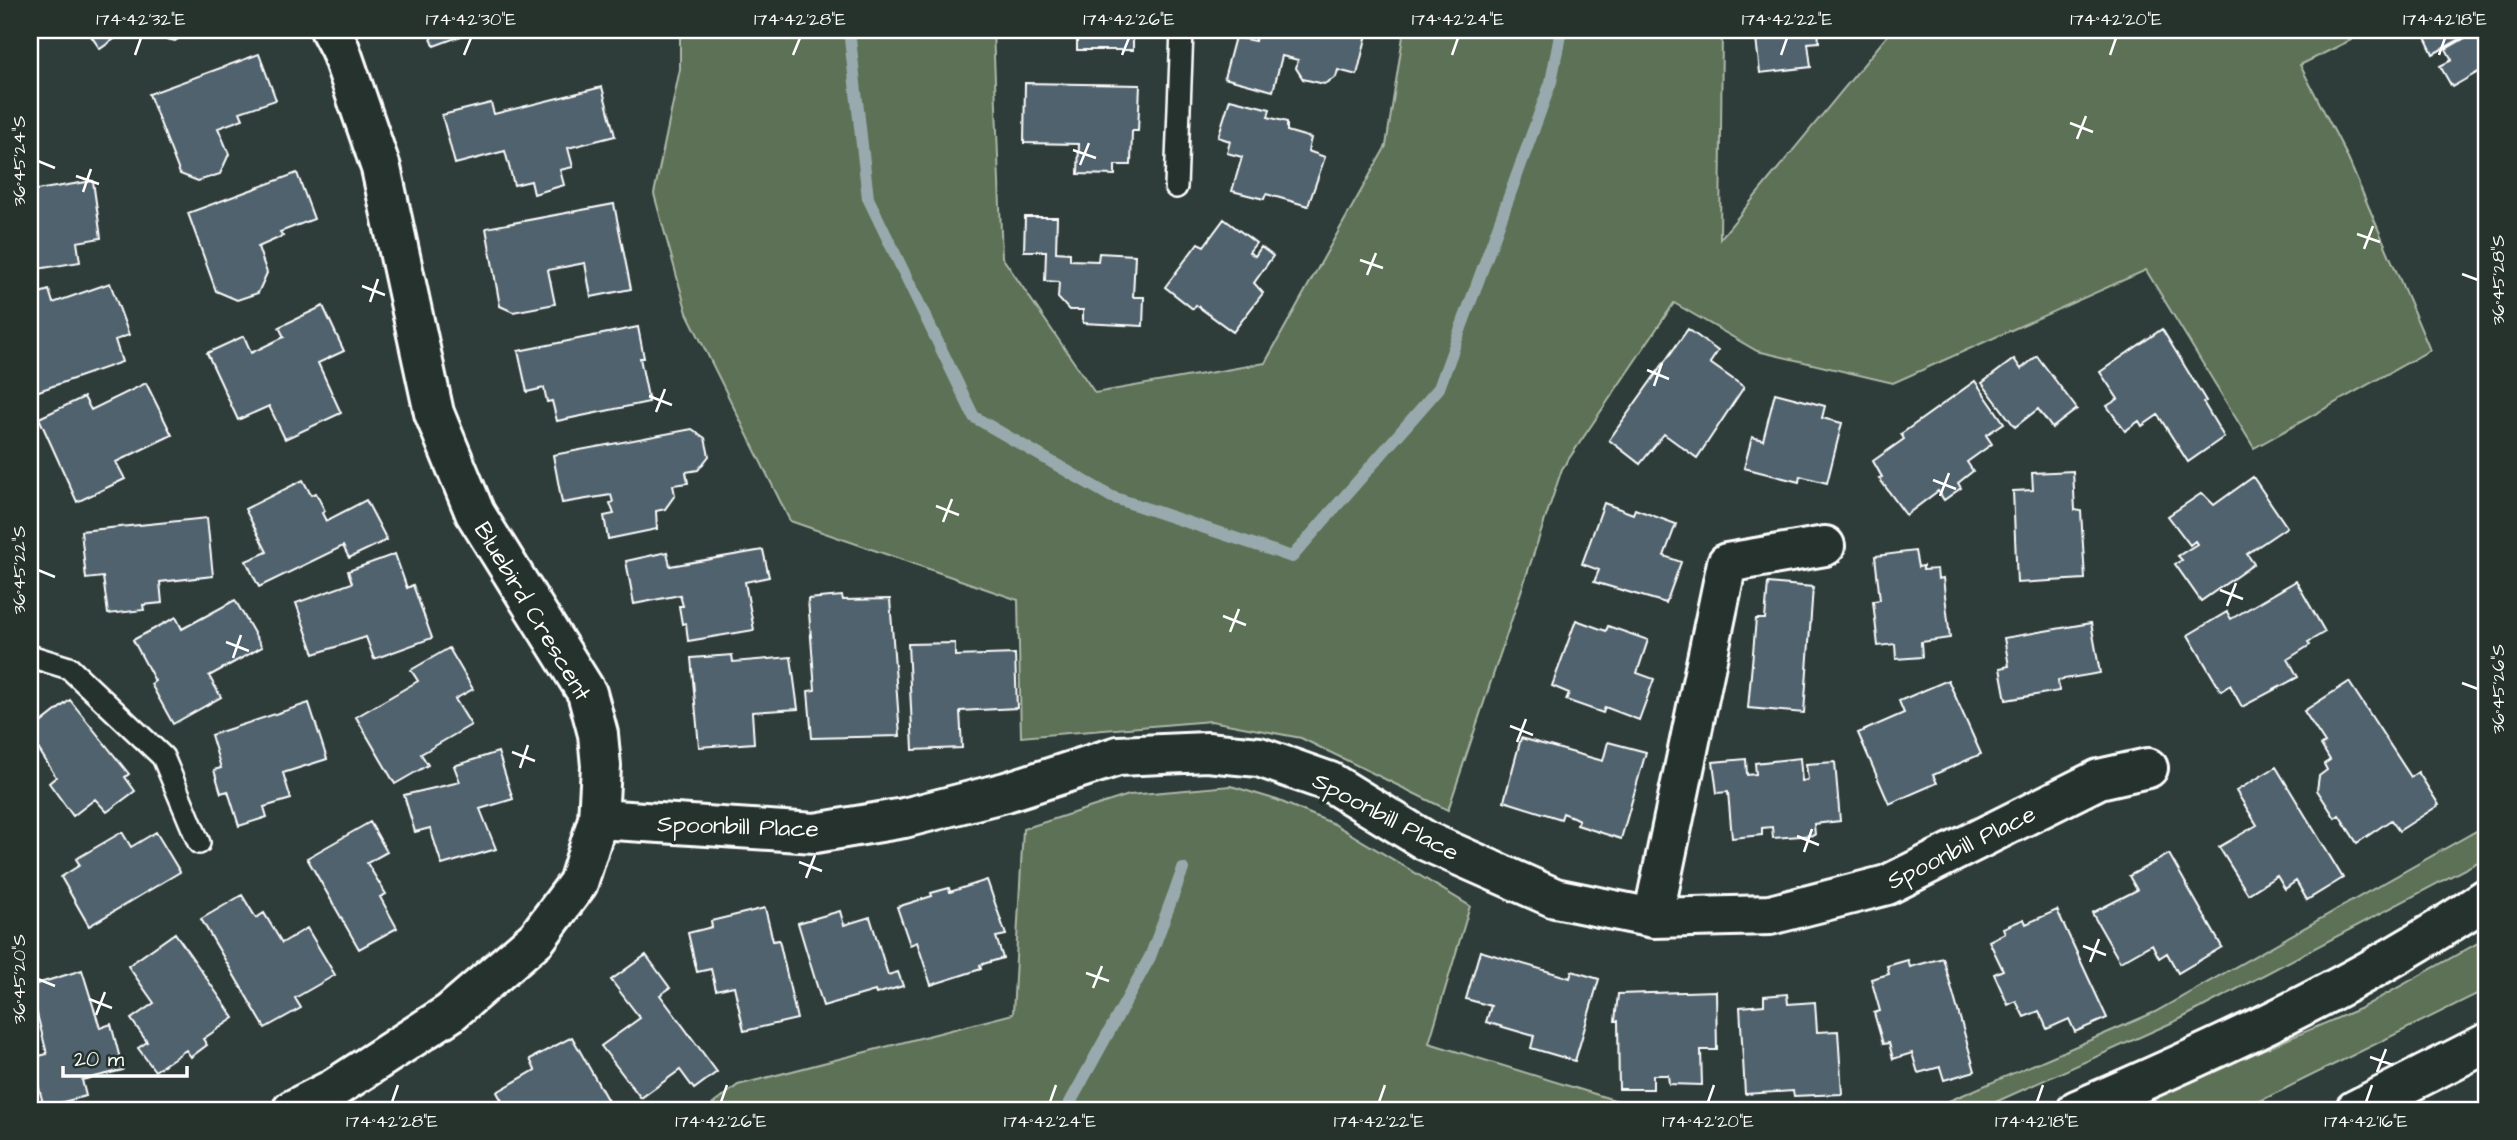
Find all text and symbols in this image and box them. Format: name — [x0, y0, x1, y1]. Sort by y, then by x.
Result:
text: 174°42'32"E — [96, 7, 186, 32]
text: 174°42'30"E — [426, 7, 517, 32]
text: 174°42'28"E — [754, 7, 846, 32]
text: 174°42'26"E — [1083, 7, 1175, 32]
text: 174°42'24"E — [1412, 7, 1505, 32]
text: 174°42'22"E — [1742, 7, 1833, 32]
text: 174°42'20"E — [2070, 7, 2162, 32]
text: 174°42'18"E — [2403, 7, 2487, 32]
text: 36°45'24"S — [7, 116, 32, 206]
text: 36°45'28"S — [2486, 235, 2511, 325]
street label: Bluebird Crescent — [465, 516, 599, 708]
text: 36°45'22"S — [7, 526, 32, 614]
text: 36°45'26"S — [2486, 644, 2511, 734]
street label: Spoonbill Place — [1306, 764, 1465, 870]
street label: Spoonbill Place — [1881, 797, 2041, 899]
street label: Spoonbill Place — [657, 807, 819, 847]
text: 36°45'20"S — [7, 934, 32, 1024]
scale bar — [63, 1035, 187, 1079]
text: 20 m — [74, 1045, 125, 1074]
text: 174°42'28"E — [346, 1109, 438, 1134]
text: 174°42'26"E — [675, 1109, 767, 1134]
text: 174°42'24"E — [1004, 1109, 1097, 1134]
text: 174°42'22"E — [1334, 1109, 1425, 1134]
text: 174°42'20"E — [1662, 1109, 1754, 1134]
text: 174°42'18"E — [1995, 1109, 2079, 1134]
text: 174°42'16"E — [2324, 1109, 2408, 1134]

